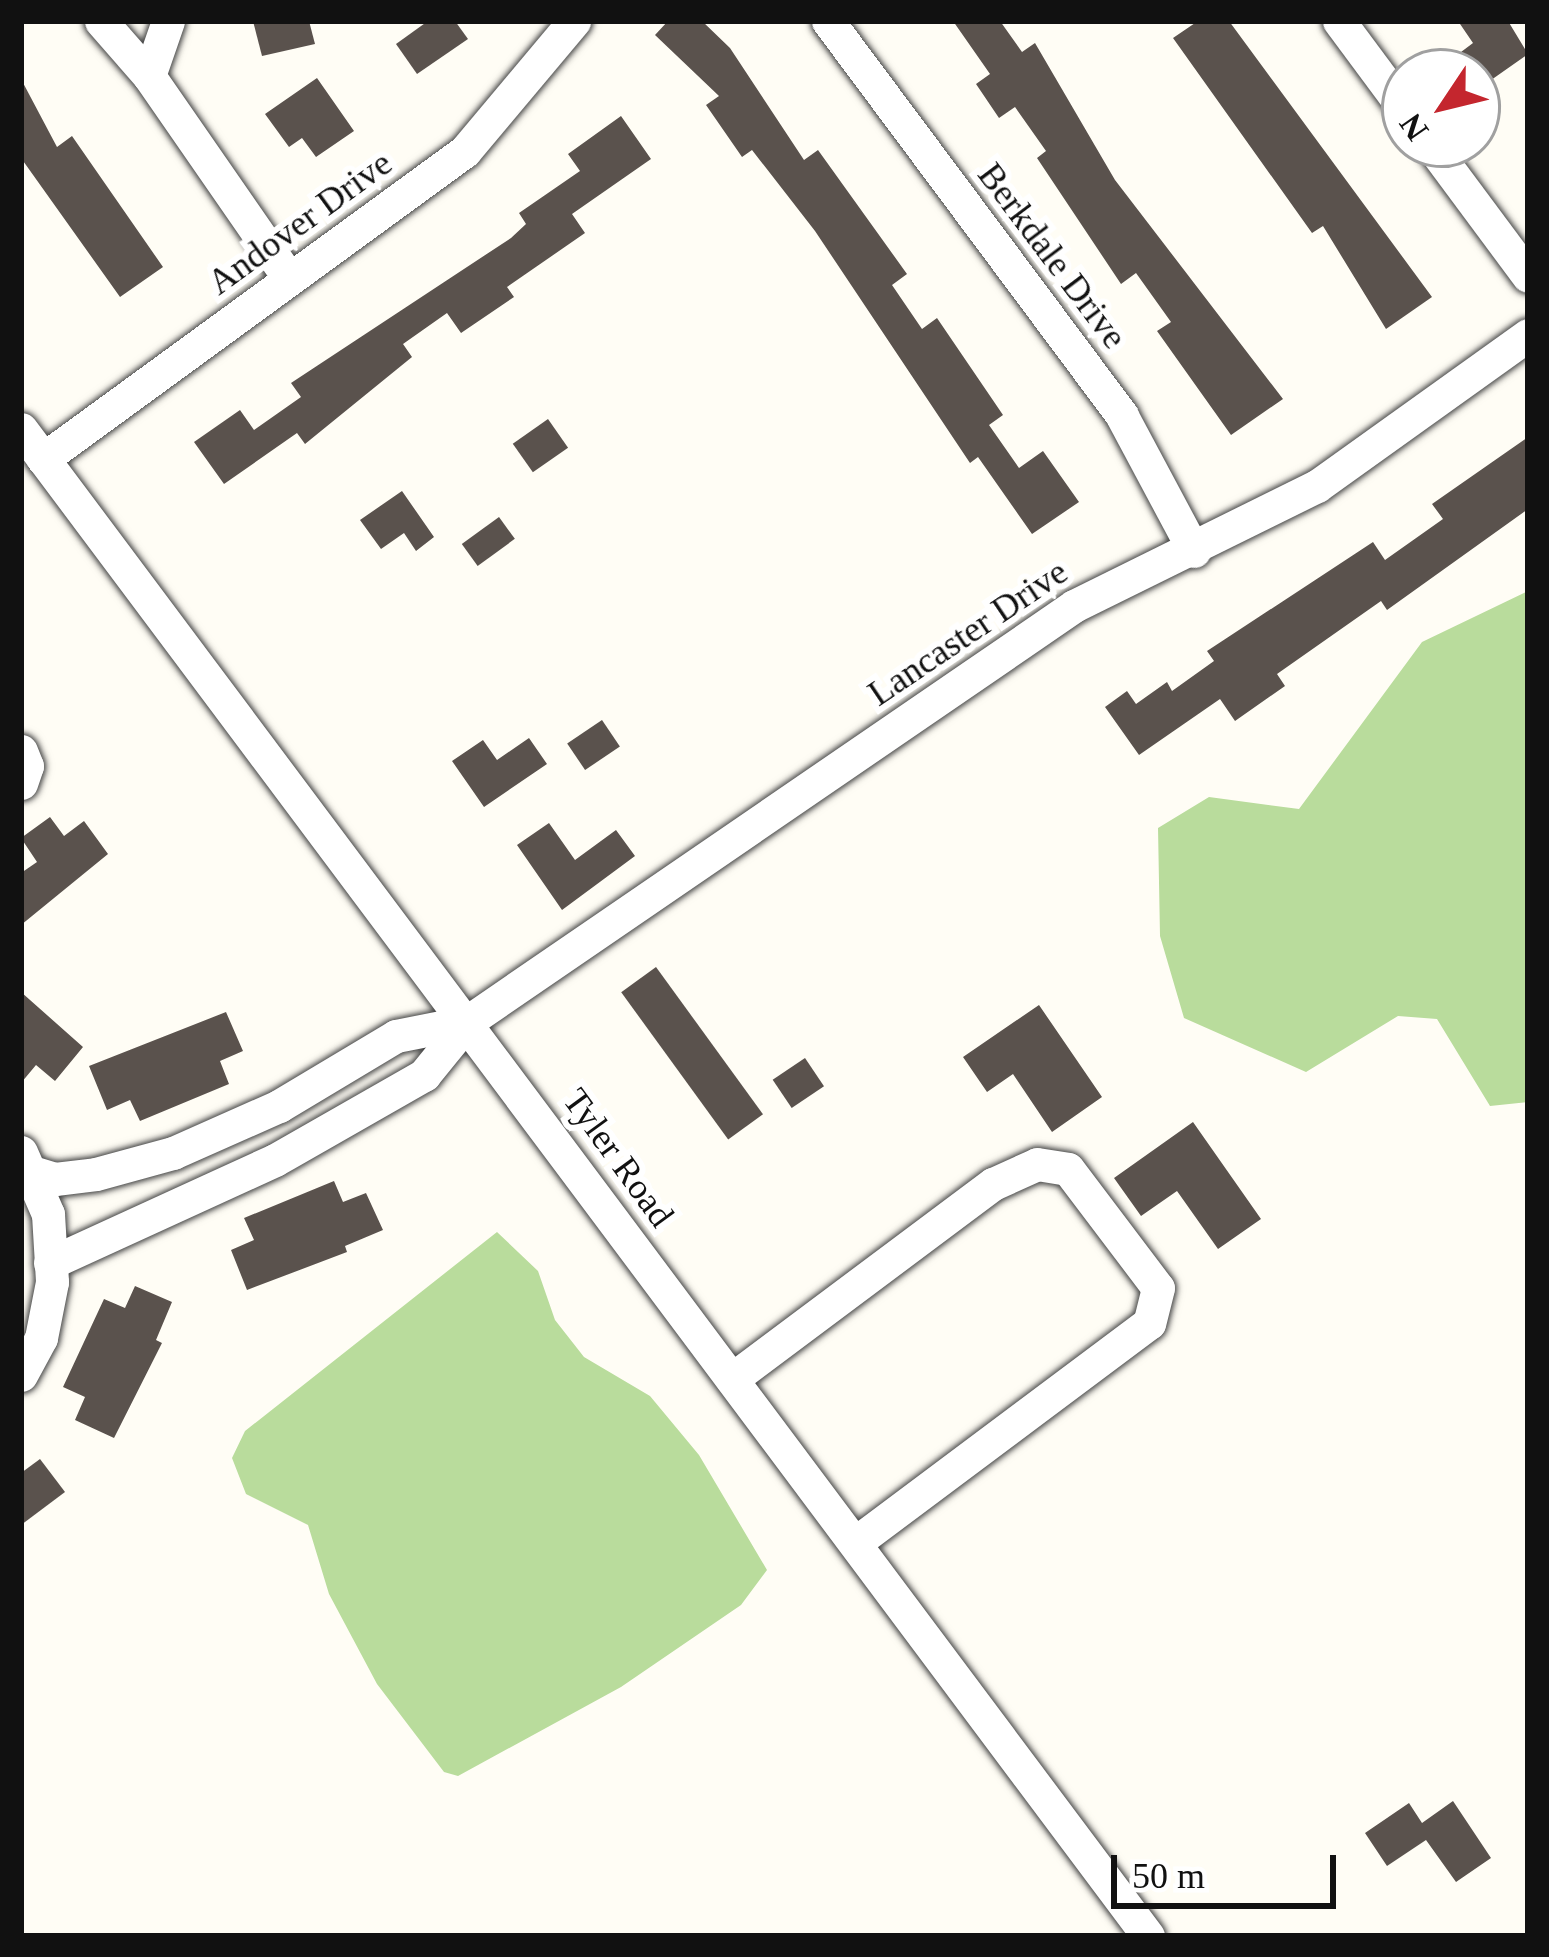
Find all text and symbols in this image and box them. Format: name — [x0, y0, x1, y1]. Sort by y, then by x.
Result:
north arrow — [1381, 48, 1501, 168]
text: N — [1392, 107, 1436, 147]
street label: Andover Drive — [200, 142, 400, 304]
street label: Berkdale Drive — [968, 155, 1136, 357]
street label: Lancaster Drive — [860, 551, 1076, 715]
street label: Tyler Road — [553, 1080, 683, 1236]
scale bar — [1117, 1831, 1342, 1905]
text: 50 m — [1132, 1856, 1205, 1896]

